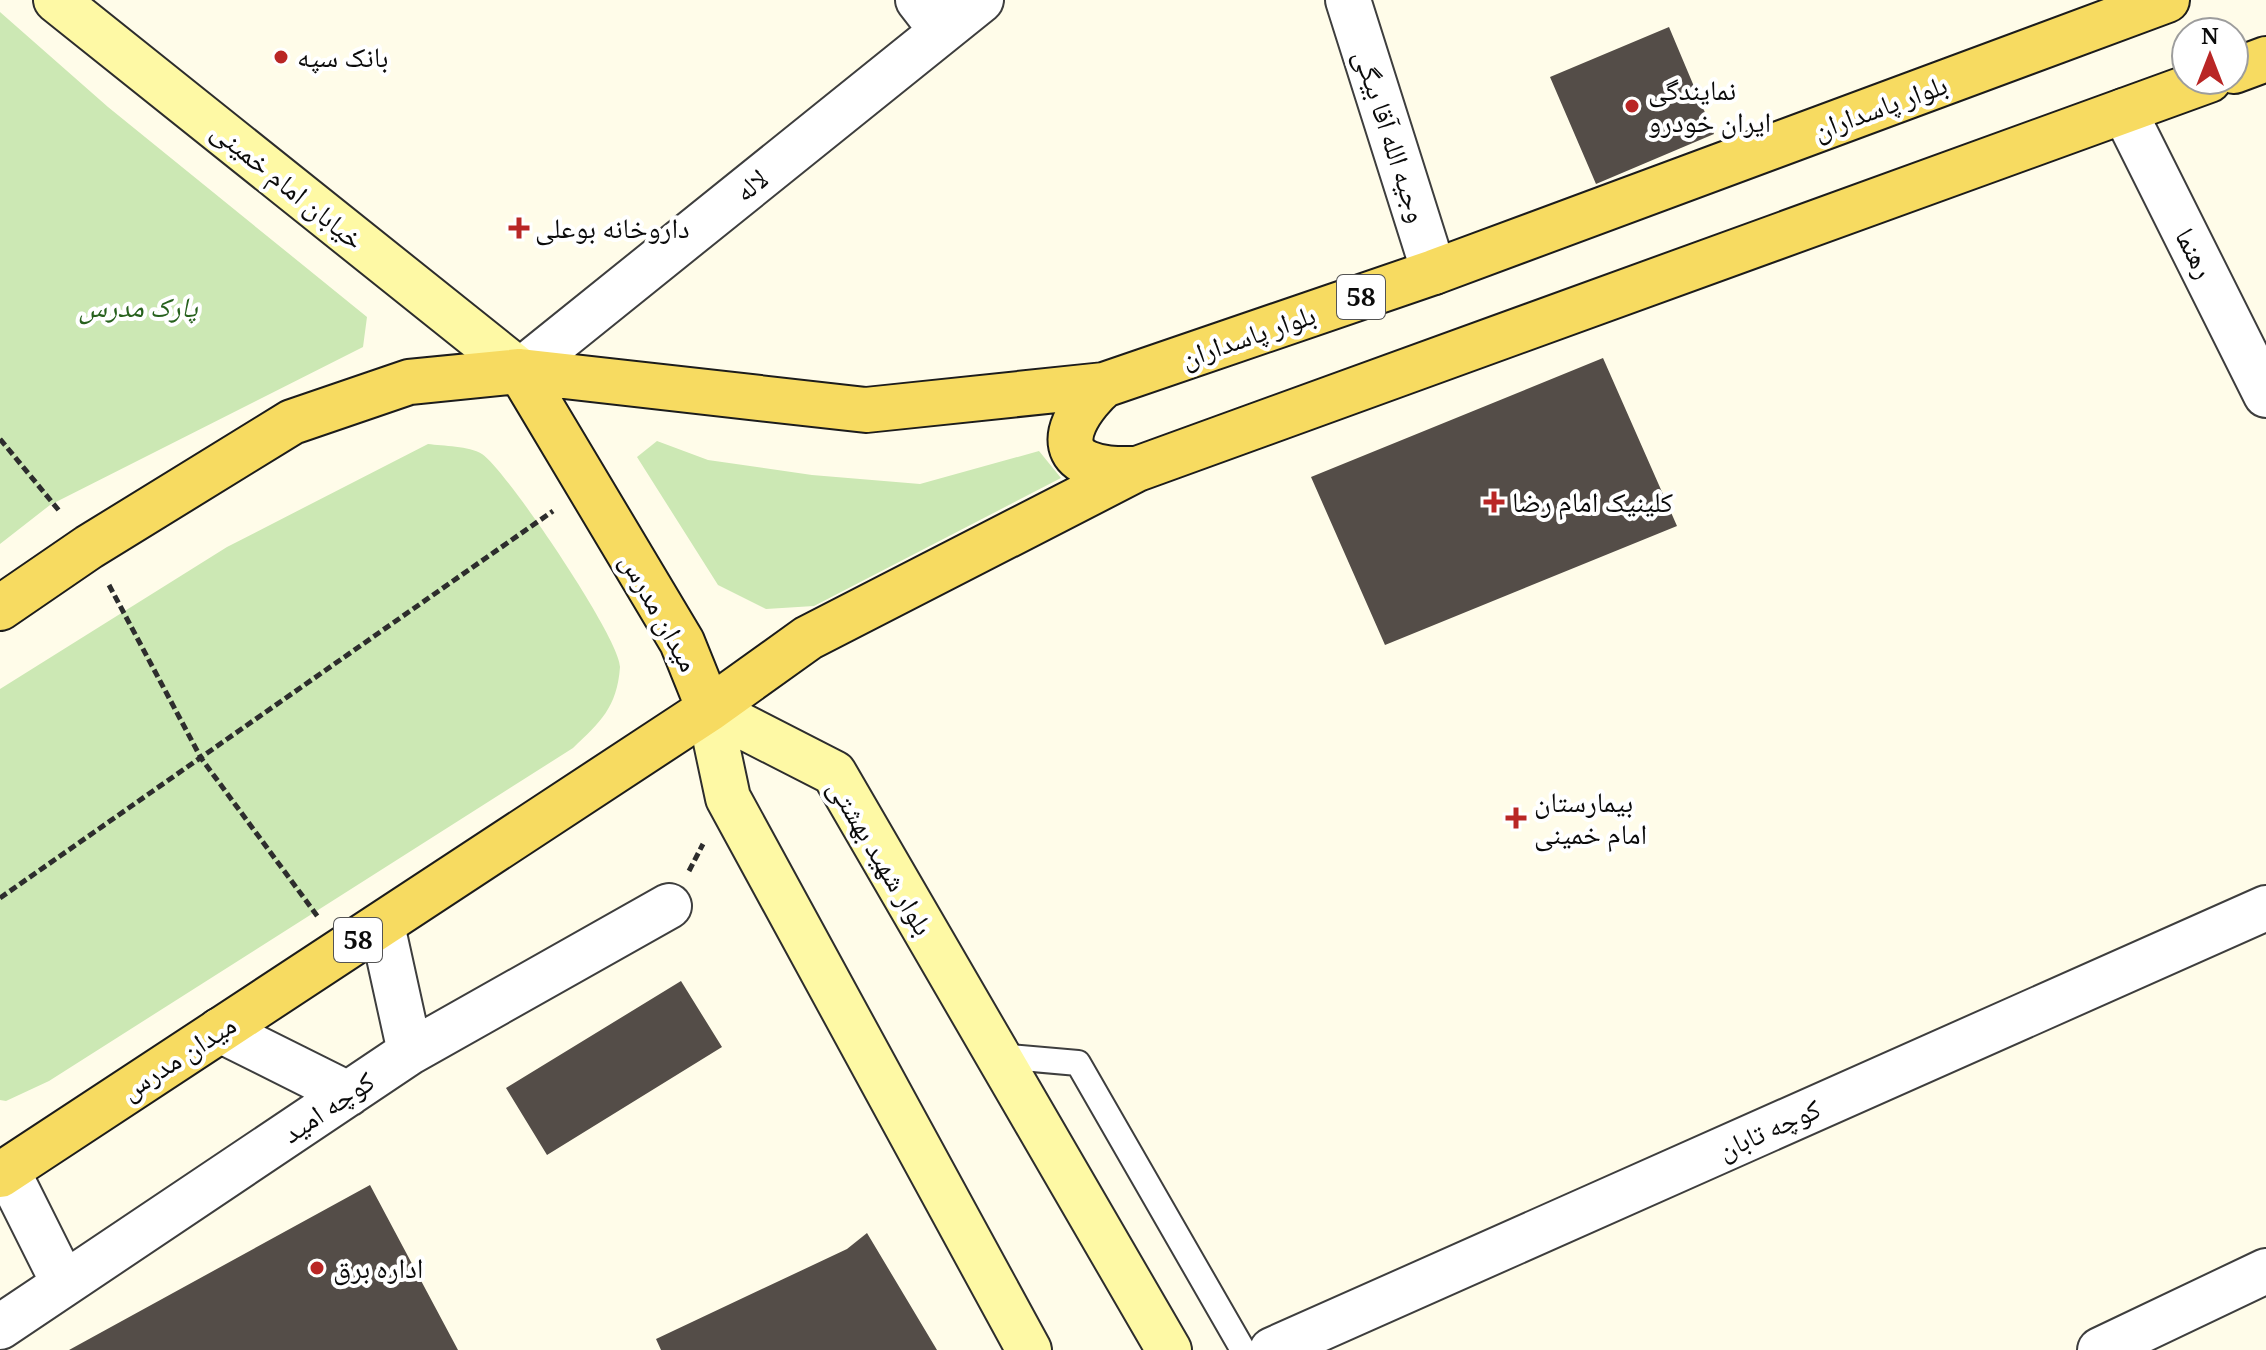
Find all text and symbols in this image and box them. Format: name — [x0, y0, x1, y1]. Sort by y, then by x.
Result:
north arrow — [2170, 16, 2250, 96]
text: N — [2201, 20, 2219, 58]
place label: بانک سپه — [297, 37, 389, 85]
street label: وجیه الله آقا بیگی — [1337, 44, 1438, 230]
marker: بانک سپه — [272, 48, 290, 66]
street label: بلوار پاسداران — [1807, 64, 1955, 157]
place label: نمایندگی ایران خودرو — [1648, 70, 1771, 150]
marker: نمایندگی ایران خودرو — [1623, 97, 1641, 115]
street label: خیابان امام خمینی — [198, 111, 373, 265]
street label: لاله — [726, 159, 781, 217]
place label: داروخانه بوعلی — [535, 208, 690, 256]
marker: داروخانه بوعلی — [510, 219, 528, 237]
street label: رهنما — [2158, 221, 2225, 289]
road number: 58 — [1337, 275, 1385, 319]
park label: پارک مدرس — [78, 287, 198, 335]
street label: بلوار پاسداران — [1175, 294, 1323, 385]
place label: کلینیک امام رضا — [1512, 482, 1673, 530]
marker: کلینیک امام رضا — [1483, 491, 1505, 513]
street label: میدان مدرس — [604, 545, 709, 683]
street label: بلوار شهید بهشتی — [812, 771, 944, 947]
place label: بیمارستان امام خمینی — [1534, 782, 1647, 862]
marker: بیمارستان امام خمینی — [1505, 807, 1527, 829]
road number: 58 — [334, 918, 382, 962]
street label: میدان مدرس — [112, 1005, 248, 1116]
street label: کوچه امید — [274, 1061, 387, 1159]
street label: کوچه تابان — [1711, 1088, 1831, 1177]
place label: اداره برق — [333, 1248, 423, 1296]
marker: اداره برق — [308, 1259, 326, 1277]

